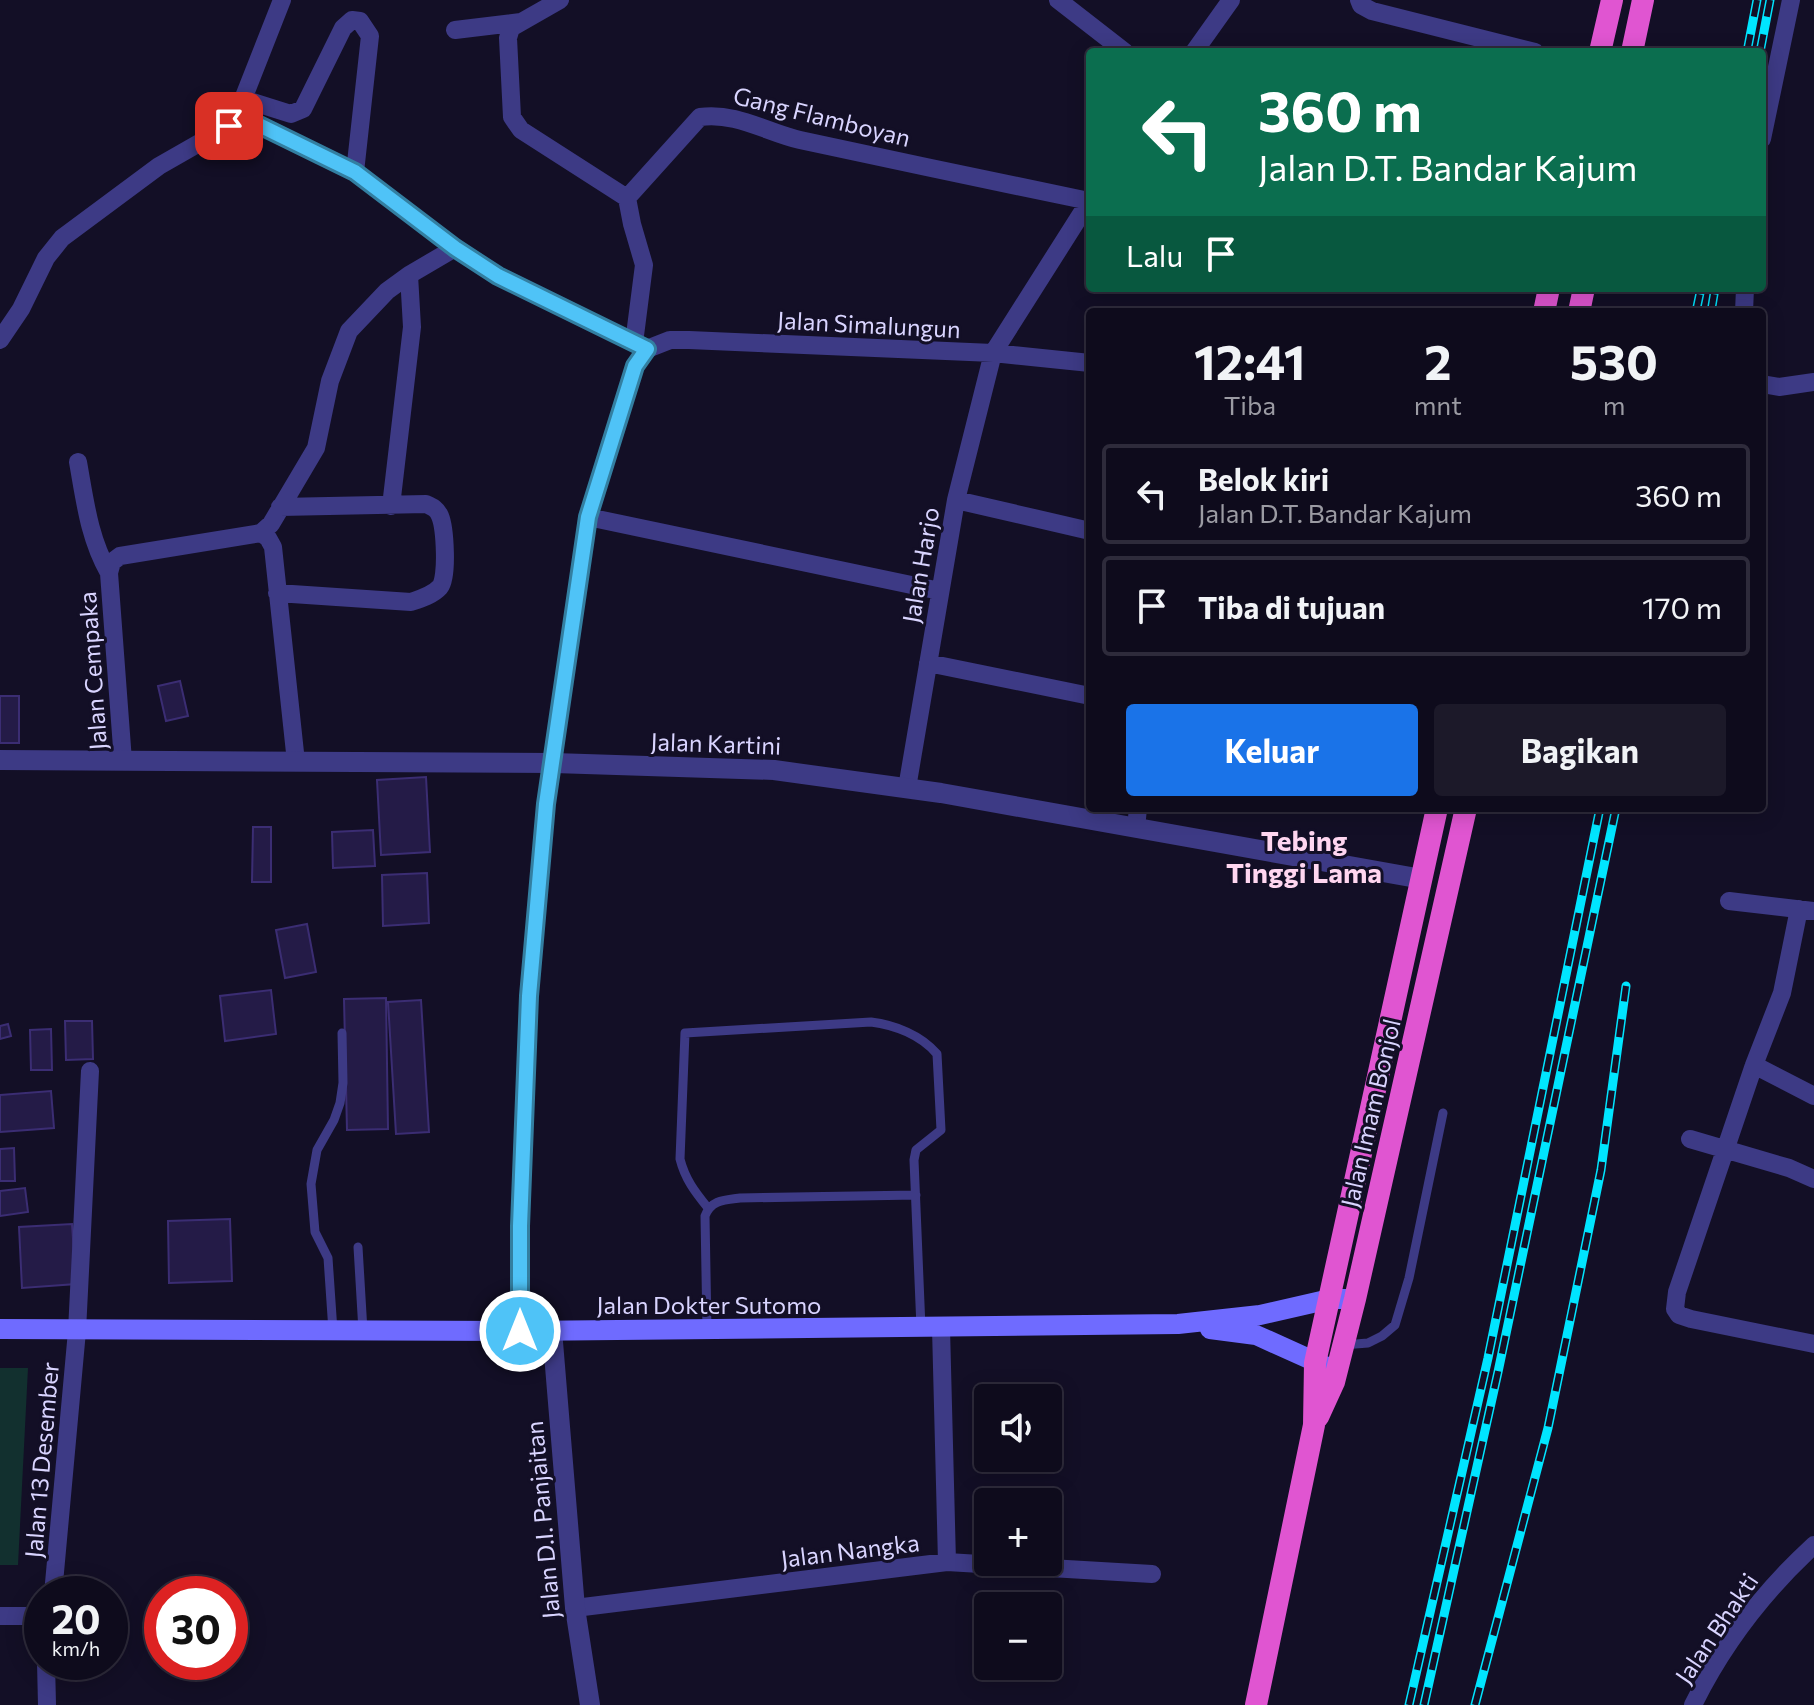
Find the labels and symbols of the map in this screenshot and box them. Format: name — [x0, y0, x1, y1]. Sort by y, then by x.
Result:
street label: Gang Flamboyan — [730, 80, 914, 152]
pin — [195, 92, 263, 160]
street label: Jalan Simalungun — [777, 305, 961, 343]
street label: Jalan Harjo — [896, 505, 944, 625]
street label: Jalan Cempaka — [72, 591, 112, 751]
street label: Jalan Kartini — [650, 726, 782, 760]
district label: Tebing Tinggi Lama — [1226, 823, 1382, 889]
street label: Jalan Imam Bonjol — [1334, 1016, 1406, 1210]
position arrow — [478, 1289, 562, 1373]
street label: Jalan Dokter Sutomo — [597, 1290, 821, 1319]
street label: Jalan 13 Desember — [18, 1361, 64, 1559]
street label: Jalan D.I. Panjaitan — [519, 1420, 565, 1620]
street label: Jalan Nangka — [779, 1527, 921, 1573]
street label: Jalan Bhakti — [1668, 1567, 1764, 1689]
speed limit sign: 30 — [144, 1576, 248, 1680]

